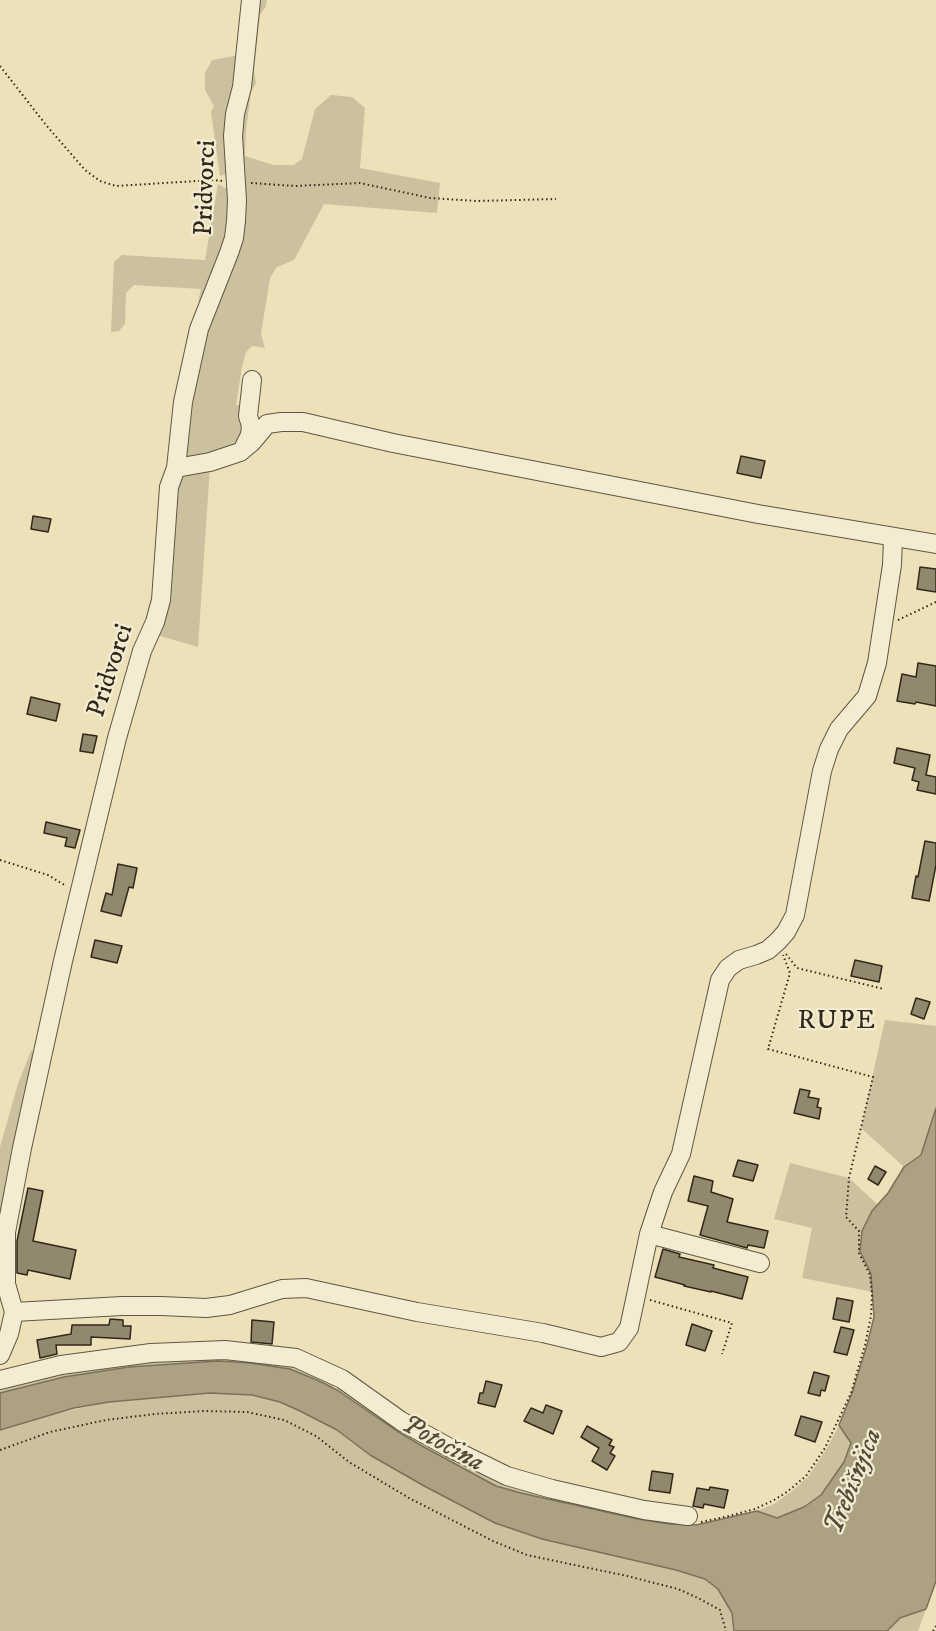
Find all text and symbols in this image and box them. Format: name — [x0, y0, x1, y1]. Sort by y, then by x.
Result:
street label: Pridvorci — [190, 140, 224, 236]
street label: Pridvorci — [82, 621, 142, 721]
district label: RUPE — [797, 1006, 877, 1038]
water label: Potočina — [395, 1409, 489, 1481]
water label: Trebišnjica — [819, 1425, 891, 1539]

